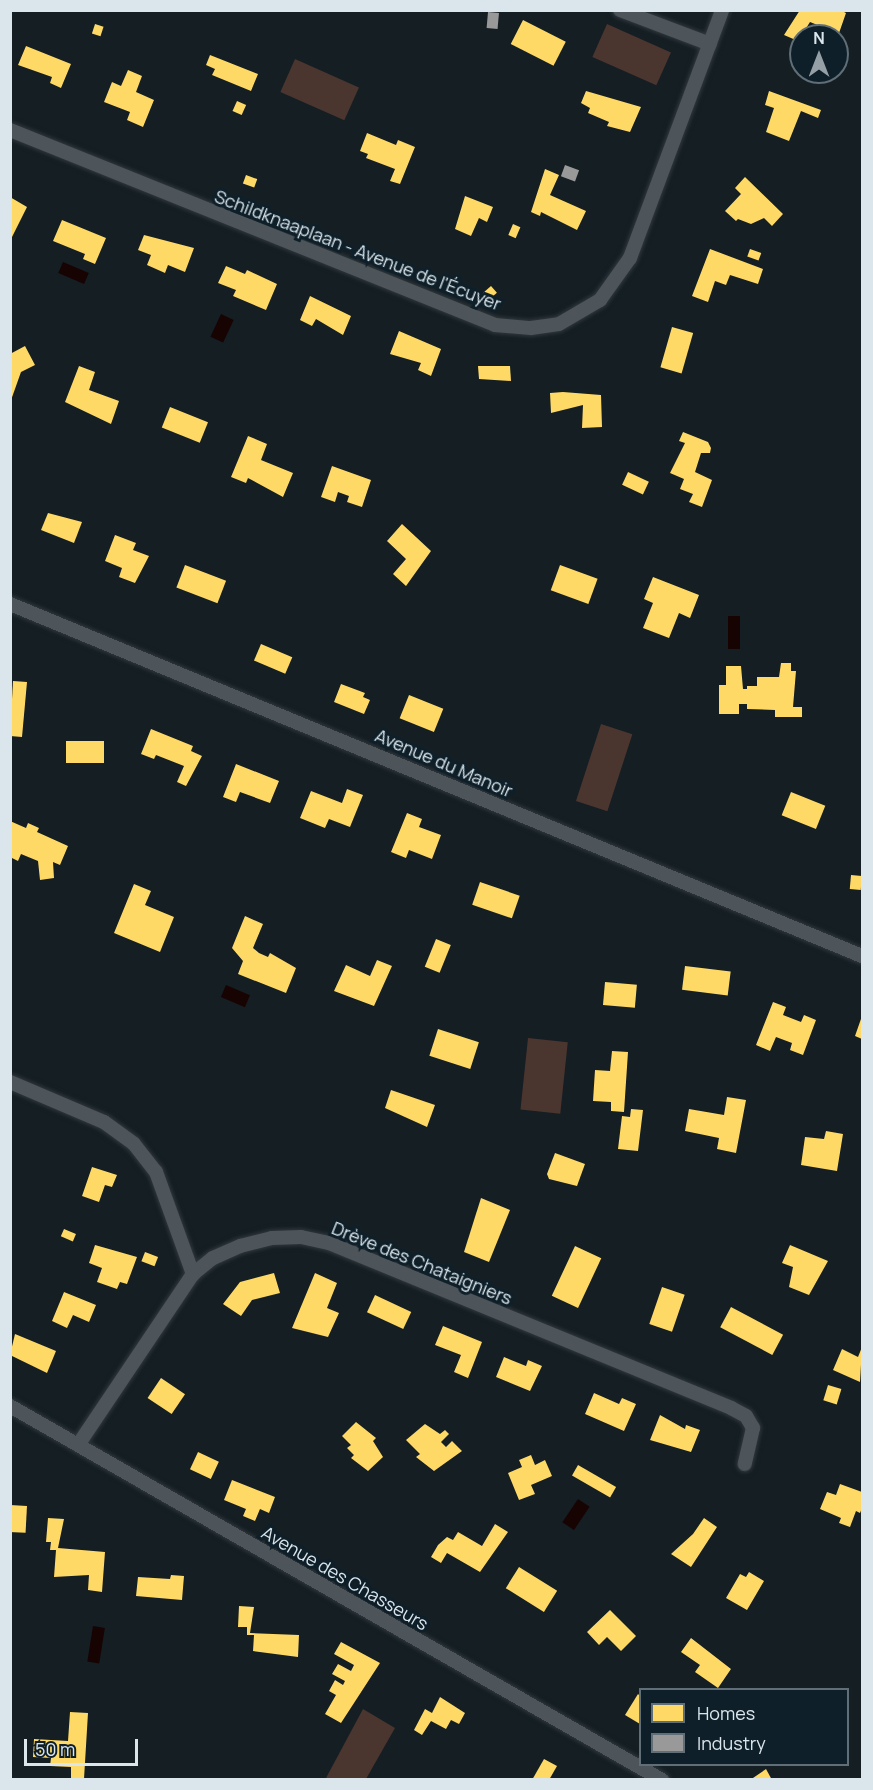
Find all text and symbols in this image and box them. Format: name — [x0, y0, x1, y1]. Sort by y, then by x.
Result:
north arrow — [789, 24, 849, 84]
text: N — [813, 27, 825, 49]
street label: Schildknaaplaan - Avenue de l'Écuyer — [212, 185, 504, 315]
street label: Avenue du Manoir — [372, 724, 516, 802]
street label: Drève des Chataigniers — [329, 1217, 515, 1309]
street label: Avenue des Chasseurs — [258, 1521, 432, 1635]
legend — [639, 1688, 849, 1766]
text: Homes — [697, 1701, 755, 1725]
scale bar — [27, 1727, 141, 1765]
text: Industry — [697, 1731, 766, 1755]
text: 50 m — [35, 1737, 75, 1761]

